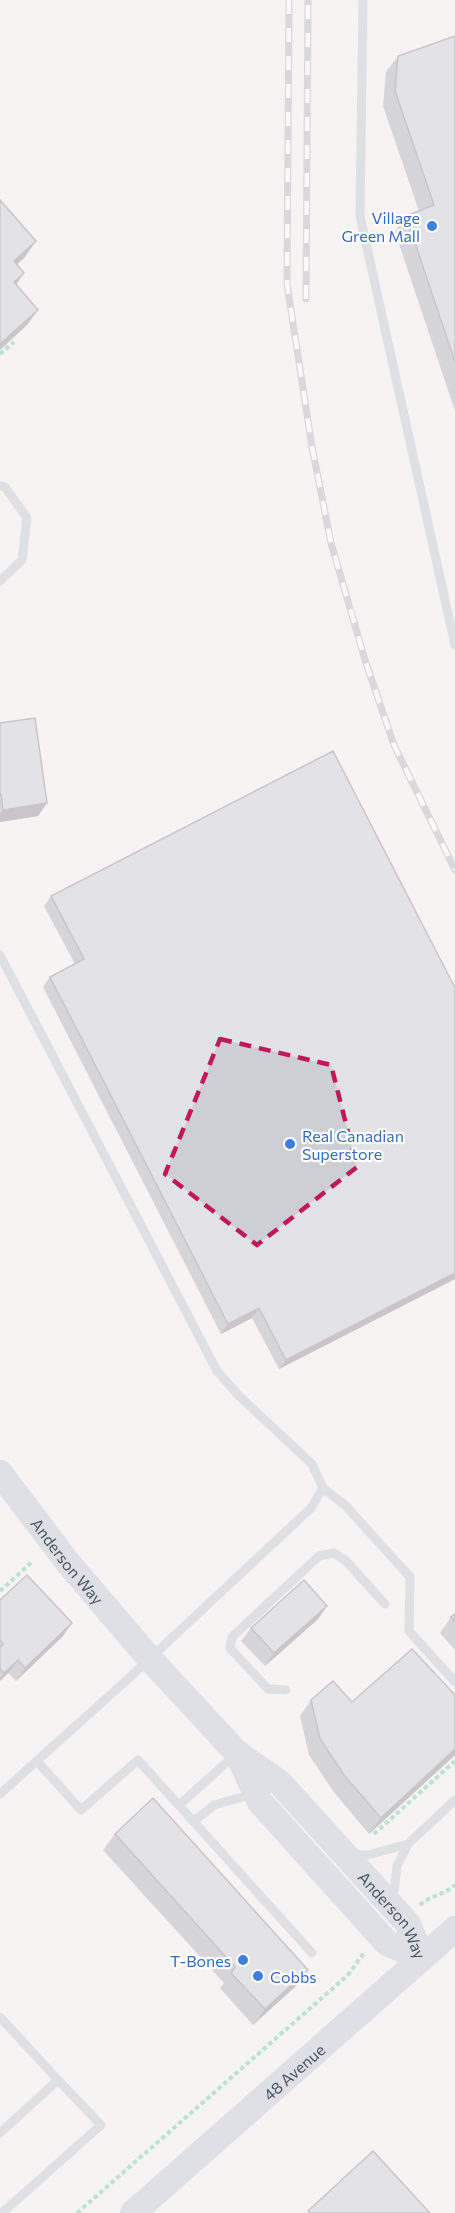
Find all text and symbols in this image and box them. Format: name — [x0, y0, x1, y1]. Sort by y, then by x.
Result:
place label: Village Green Mall — [341, 208, 420, 245]
marker: Village Green Mall — [425, 219, 439, 233]
place label: Real Canadian Superstore — [302, 1126, 404, 1163]
marker: Real Canadian Superstore — [283, 1137, 297, 1151]
street label: Anderson Way — [28, 1514, 108, 1608]
street label: Anderson Way — [355, 1867, 431, 1961]
place label: T-Bones — [170, 1951, 231, 1970]
marker: T-Bones — [236, 1953, 250, 1967]
place label: Cobbs — [270, 1967, 317, 1986]
marker: Cobbs — [251, 1969, 265, 1983]
street label: 48 Avenue — [259, 2039, 328, 2104]

